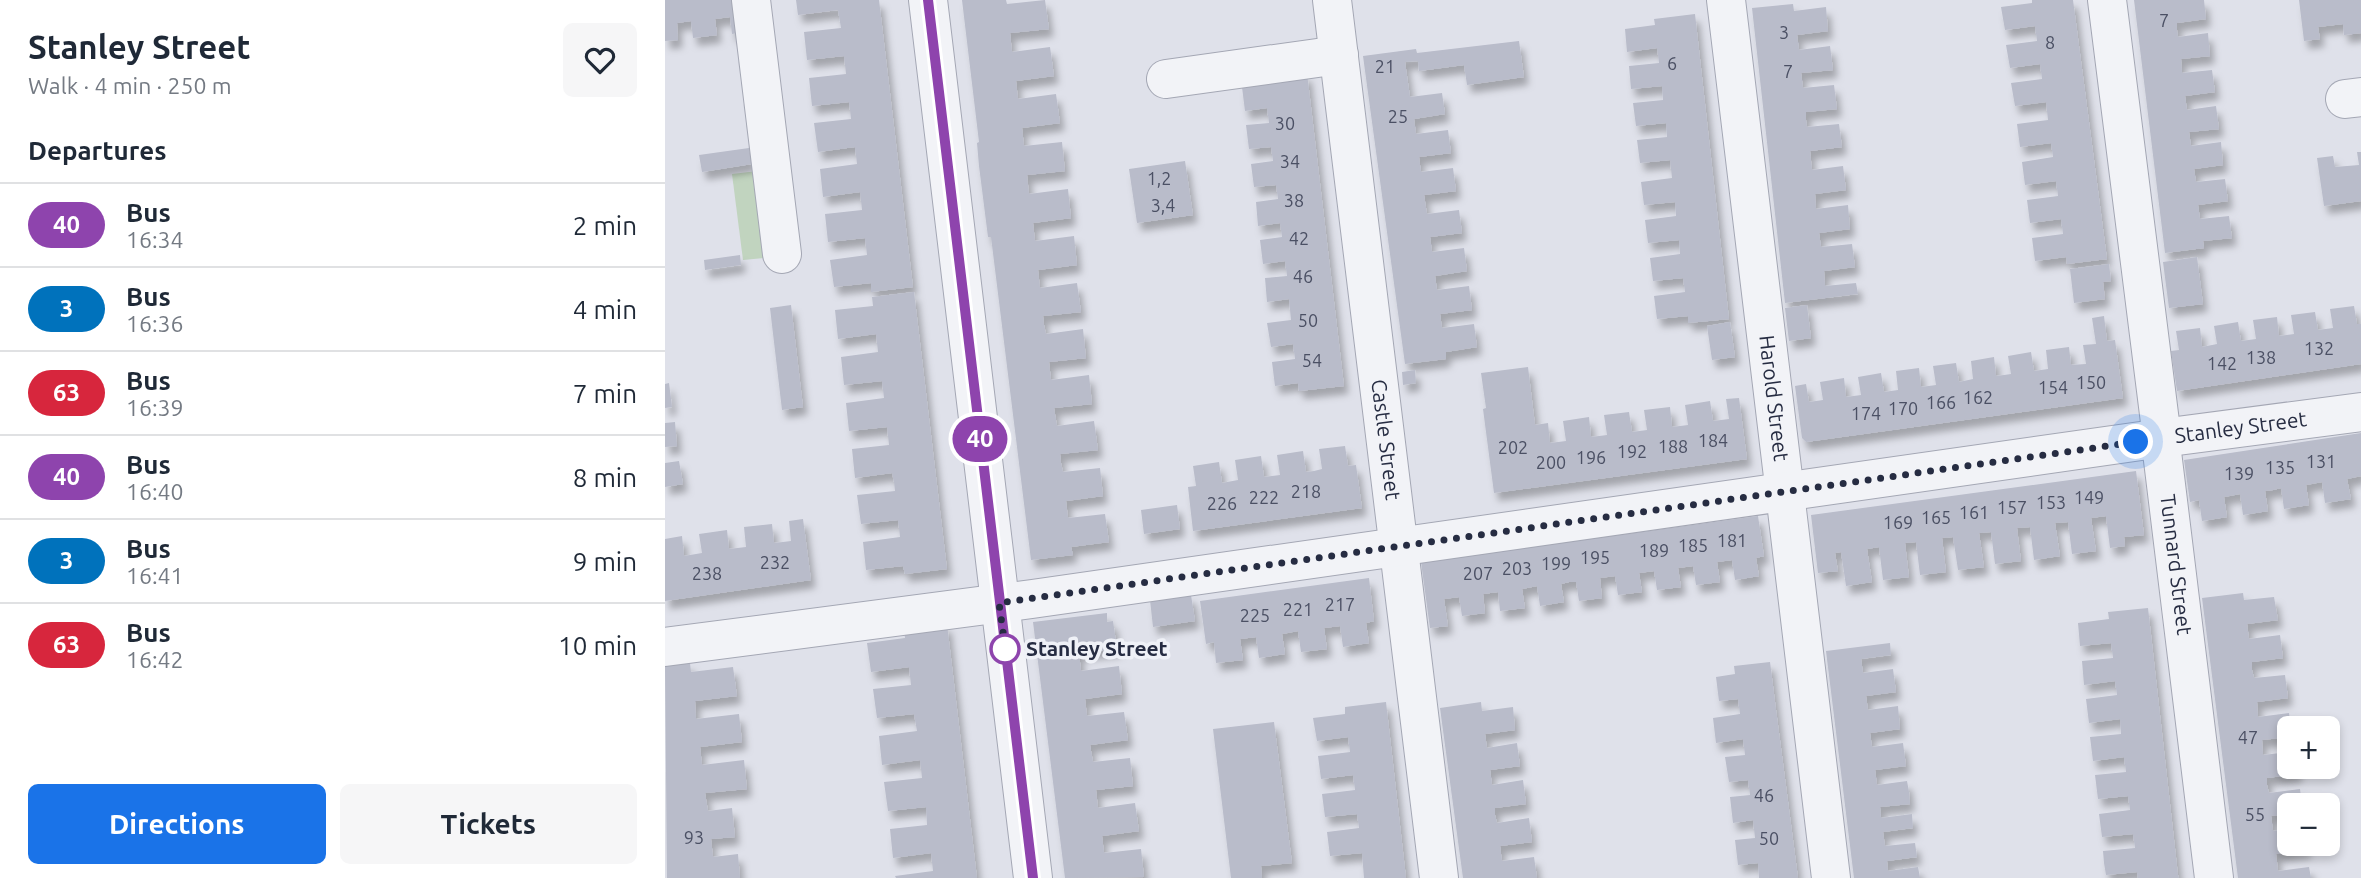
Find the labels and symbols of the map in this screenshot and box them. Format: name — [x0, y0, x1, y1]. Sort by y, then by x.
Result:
house number: 7 — [2159, 10, 2169, 30]
house number: 3 — [1779, 22, 1789, 42]
house number: 8 — [2045, 32, 2055, 52]
house number: 6 — [1667, 53, 1677, 73]
house number: 21 — [1375, 56, 1395, 76]
house number: 7 — [1783, 61, 1793, 81]
house number: 25 — [1388, 106, 1408, 126]
house number: 30 — [1275, 113, 1295, 133]
house number: 34 — [1280, 151, 1300, 171]
house number: 1,2 — [1147, 168, 1171, 188]
house number: 38 — [1284, 190, 1304, 210]
house number: 3,4 — [1151, 195, 1175, 215]
house number: 42 — [1289, 228, 1309, 248]
house number: 46 — [1293, 266, 1313, 286]
house number: 50 — [1298, 310, 1318, 330]
street label: Harold Street — [1755, 334, 1794, 463]
house number: 132 — [2304, 338, 2334, 358]
house number: 138 — [2246, 347, 2276, 367]
house number: 54 — [1302, 350, 1322, 370]
house number: 142 — [2207, 353, 2237, 373]
house number: 150 — [2076, 372, 2106, 392]
house number: 154 — [2038, 377, 2068, 397]
street label: Castle Street — [1367, 378, 1406, 501]
house number: 162 — [1963, 387, 1993, 407]
house number: 166 — [1926, 392, 1956, 412]
house number: 170 — [1888, 398, 1918, 418]
house number: 174 — [1851, 403, 1881, 423]
street label: Stanley Street — [2173, 406, 2308, 447]
line badge: 40 — [949, 416, 1011, 462]
your location — [2118, 424, 2153, 459]
house number: 184 — [1698, 430, 1728, 450]
house number: 188 — [1658, 436, 1688, 456]
house number: 202 — [1498, 437, 1528, 457]
house number: 192 — [1617, 441, 1647, 461]
house number: 196 — [1576, 447, 1606, 467]
house number: 131 — [2306, 451, 2336, 471]
house number: 200 — [1536, 452, 1566, 472]
house number: 135 — [2265, 457, 2295, 477]
house number: 139 — [2224, 463, 2254, 483]
house number: 218 — [1291, 481, 1321, 501]
house number: 222 — [1249, 487, 1279, 507]
house number: 149 — [2074, 487, 2104, 507]
house number: 153 — [2036, 492, 2066, 512]
house number: 226 — [1207, 493, 1237, 513]
street label: Tunnard Street — [2156, 493, 2197, 636]
house number: 157 — [1997, 497, 2027, 517]
house number: 161 — [1959, 502, 1989, 522]
house number: 165 — [1921, 507, 1951, 527]
house number: 169 — [1883, 512, 1913, 532]
house number: 181 — [1717, 530, 1747, 550]
house number: 185 — [1678, 535, 1708, 555]
house number: 189 — [1639, 540, 1669, 560]
house number: 195 — [1580, 547, 1610, 567]
house number: 232 — [760, 552, 790, 572]
house number: 199 — [1541, 553, 1571, 573]
house number: 203 — [1502, 558, 1532, 578]
house number: 238 — [692, 563, 722, 583]
house number: 207 — [1463, 563, 1493, 583]
house number: 217 — [1325, 594, 1355, 614]
house number: 221 — [1283, 599, 1313, 619]
house number: 225 — [1240, 605, 1270, 625]
marker: Stanley Street — [990, 634, 1020, 664]
place label: Stanley Street — [1026, 636, 1168, 660]
house number: 47 — [2238, 727, 2258, 747]
house number: 46 — [1754, 785, 1774, 805]
house number: 55 — [2245, 804, 2265, 824]
house number: 93 — [684, 827, 704, 847]
house number: 50 — [1759, 828, 1779, 848]

